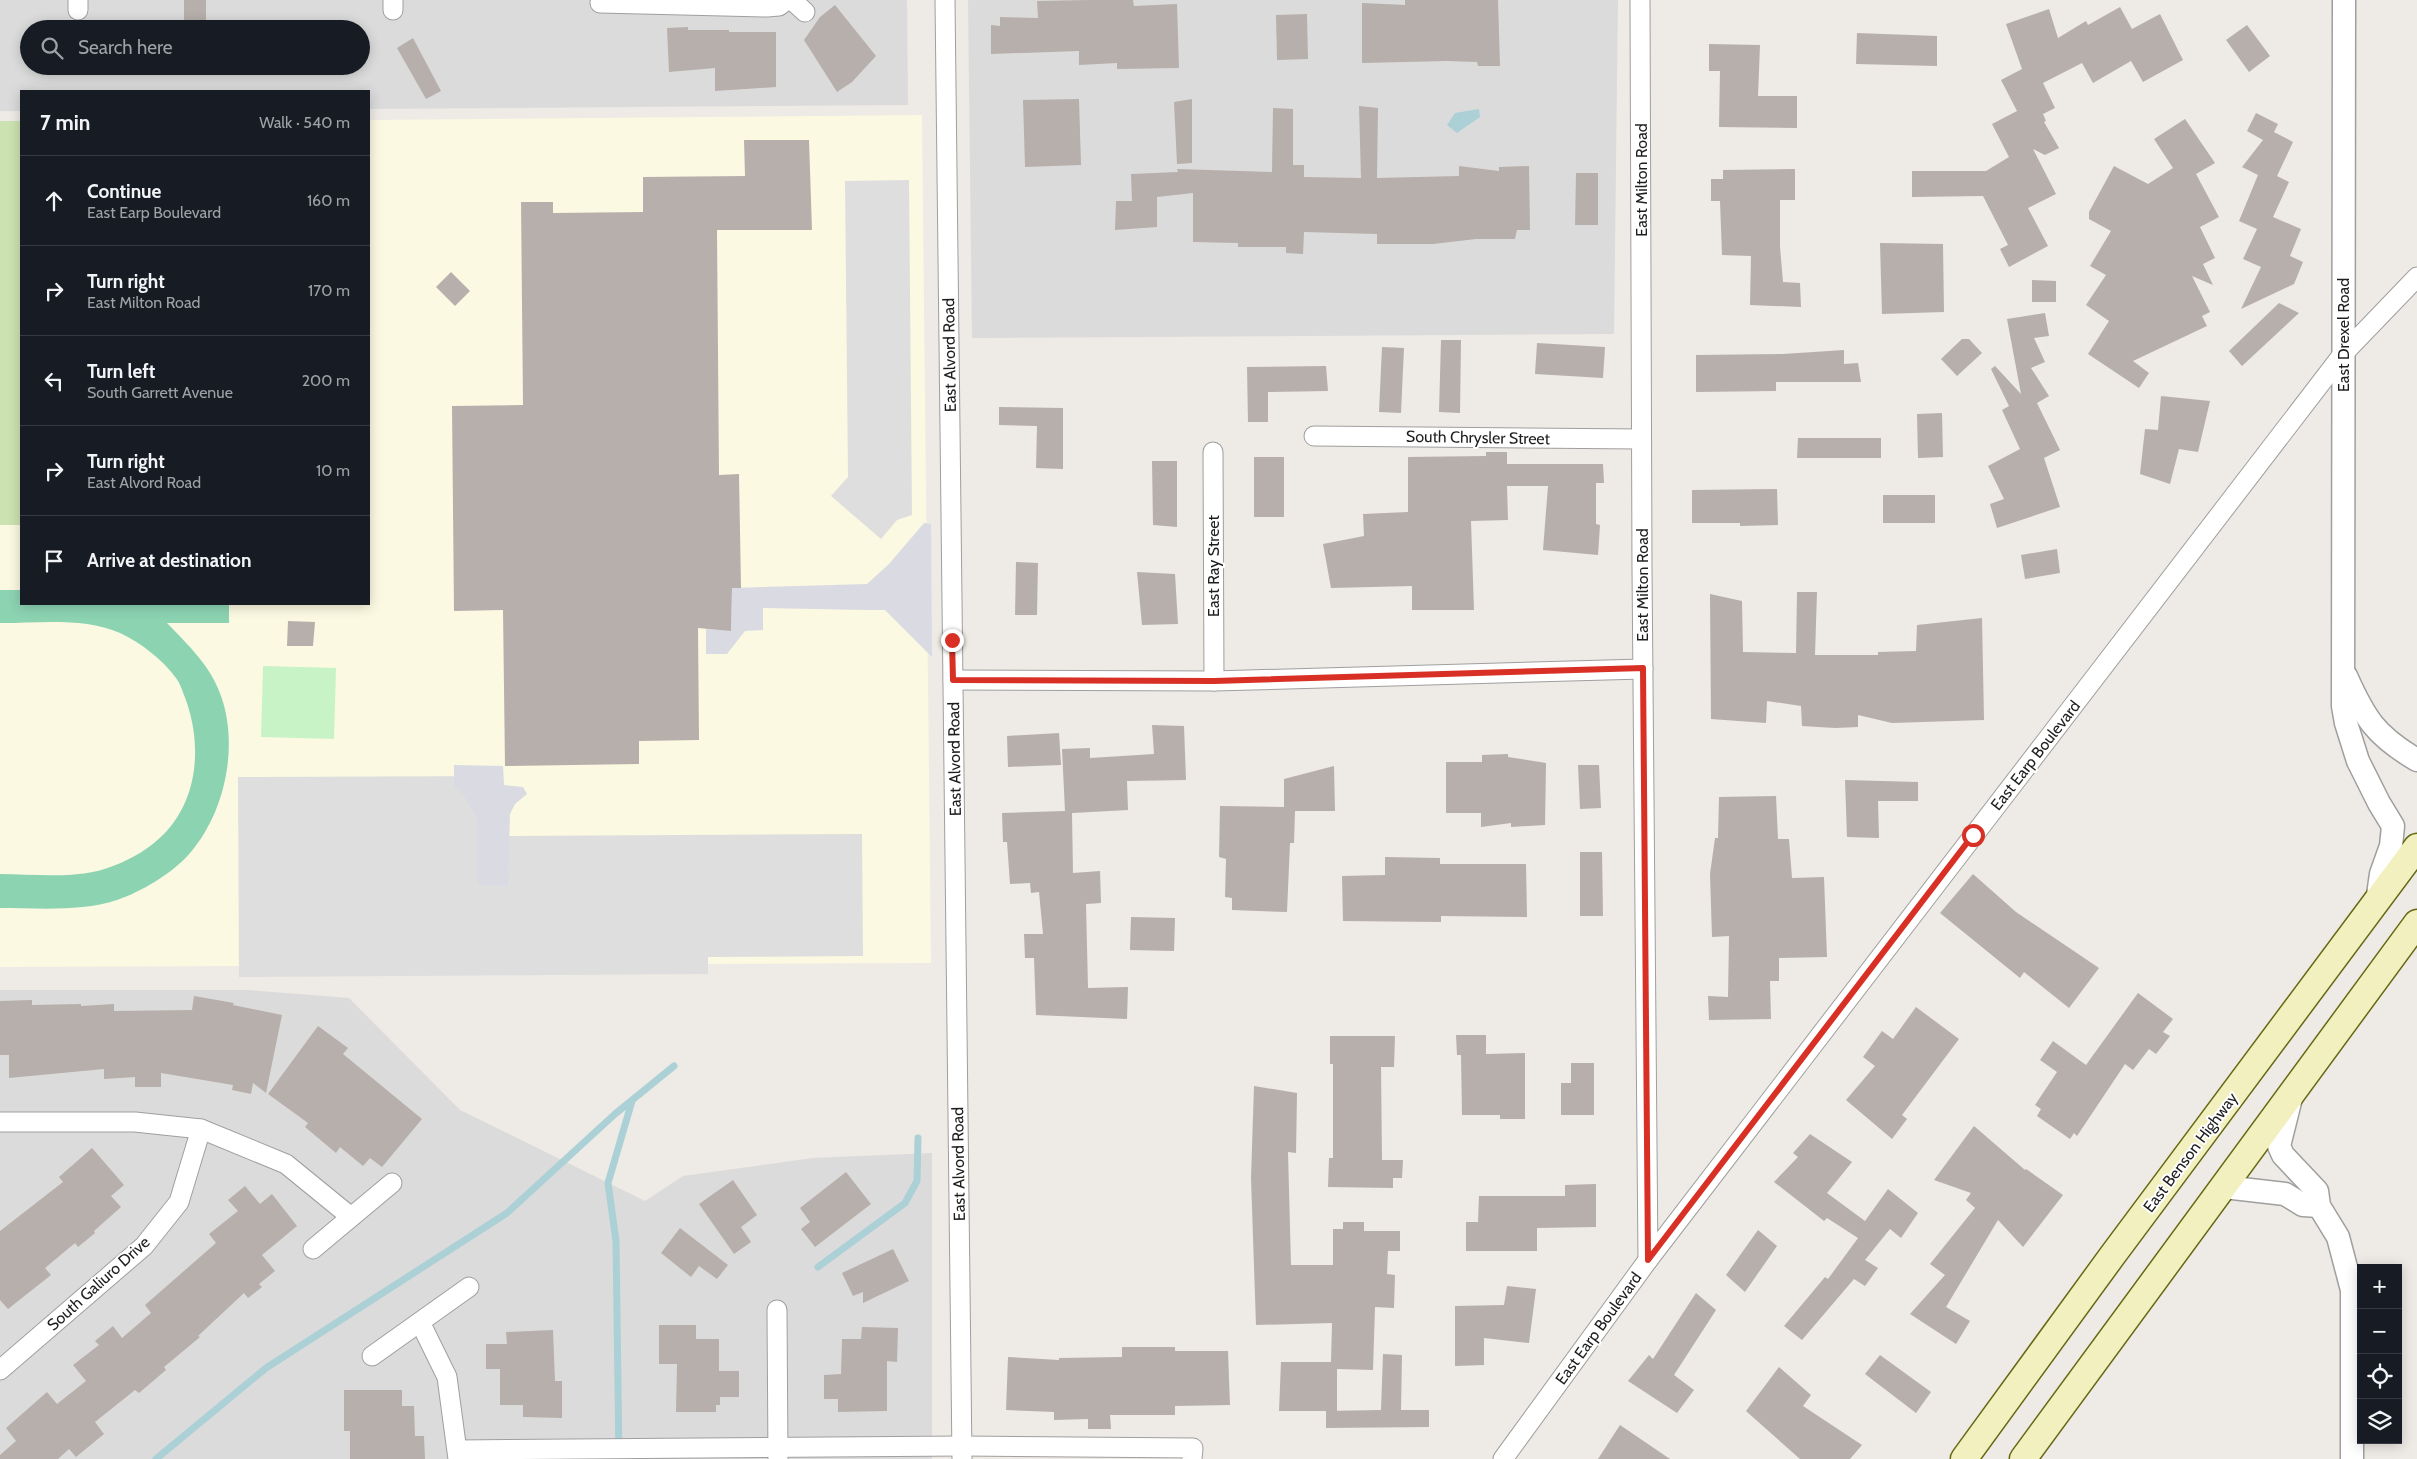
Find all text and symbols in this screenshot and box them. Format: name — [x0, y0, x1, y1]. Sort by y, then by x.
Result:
search box — [20, 20, 370, 75]
icon: search — [38, 34, 66, 62]
text: Search here — [78, 36, 172, 59]
text: 7 min — [40, 110, 90, 135]
text: Walk · 540 m — [259, 113, 350, 132]
street label: East Milton Road — [1632, 123, 1651, 237]
text: Continue — [87, 180, 161, 203]
icon: ahead — [40, 187, 68, 215]
text: 160 m — [307, 191, 350, 210]
text: East Earp Boulevard — [87, 203, 221, 222]
text: Turn right — [87, 270, 165, 293]
icon: right — [40, 277, 68, 305]
street label: East Drexel Road — [2334, 278, 2353, 392]
text: 170 m — [308, 281, 350, 300]
text: East Milton Road — [87, 293, 200, 312]
street label: East Alvord Road — [939, 298, 960, 412]
text: Turn left — [87, 360, 155, 383]
icon: left — [40, 367, 68, 395]
text: 200 m — [302, 371, 350, 390]
text: South Garrett Avenue — [87, 383, 233, 402]
street label: South Chrysler Street — [1406, 427, 1551, 448]
text: Turn right — [87, 450, 165, 473]
icon: right — [40, 457, 68, 485]
text: 10 m — [316, 461, 350, 480]
text: East Alvord Road — [87, 473, 201, 492]
street label: East Ray Street — [1204, 514, 1223, 617]
street label: East Milton Road — [1633, 528, 1652, 642]
icon: arrive — [40, 547, 68, 575]
text: Arrive at destination — [87, 549, 251, 572]
route end — [941, 629, 964, 652]
street label: East Earp Boulevard — [1987, 697, 2084, 814]
street label: East Alvord Road — [944, 702, 965, 816]
route start — [1962, 824, 1985, 847]
street label: East Benson Highway — [2139, 1089, 2242, 1216]
street label: East Alvord Road — [948, 1107, 969, 1221]
street label: South Galiuro Drive — [43, 1232, 153, 1334]
map controls — [2357, 1264, 2402, 1444]
button: + — [2357, 1264, 2402, 1309]
street label: East Earp Boulevard — [1551, 1268, 1645, 1388]
button: − — [2357, 1309, 2402, 1354]
button: locate — [2357, 1354, 2402, 1399]
button: layers — [2357, 1399, 2402, 1444]

